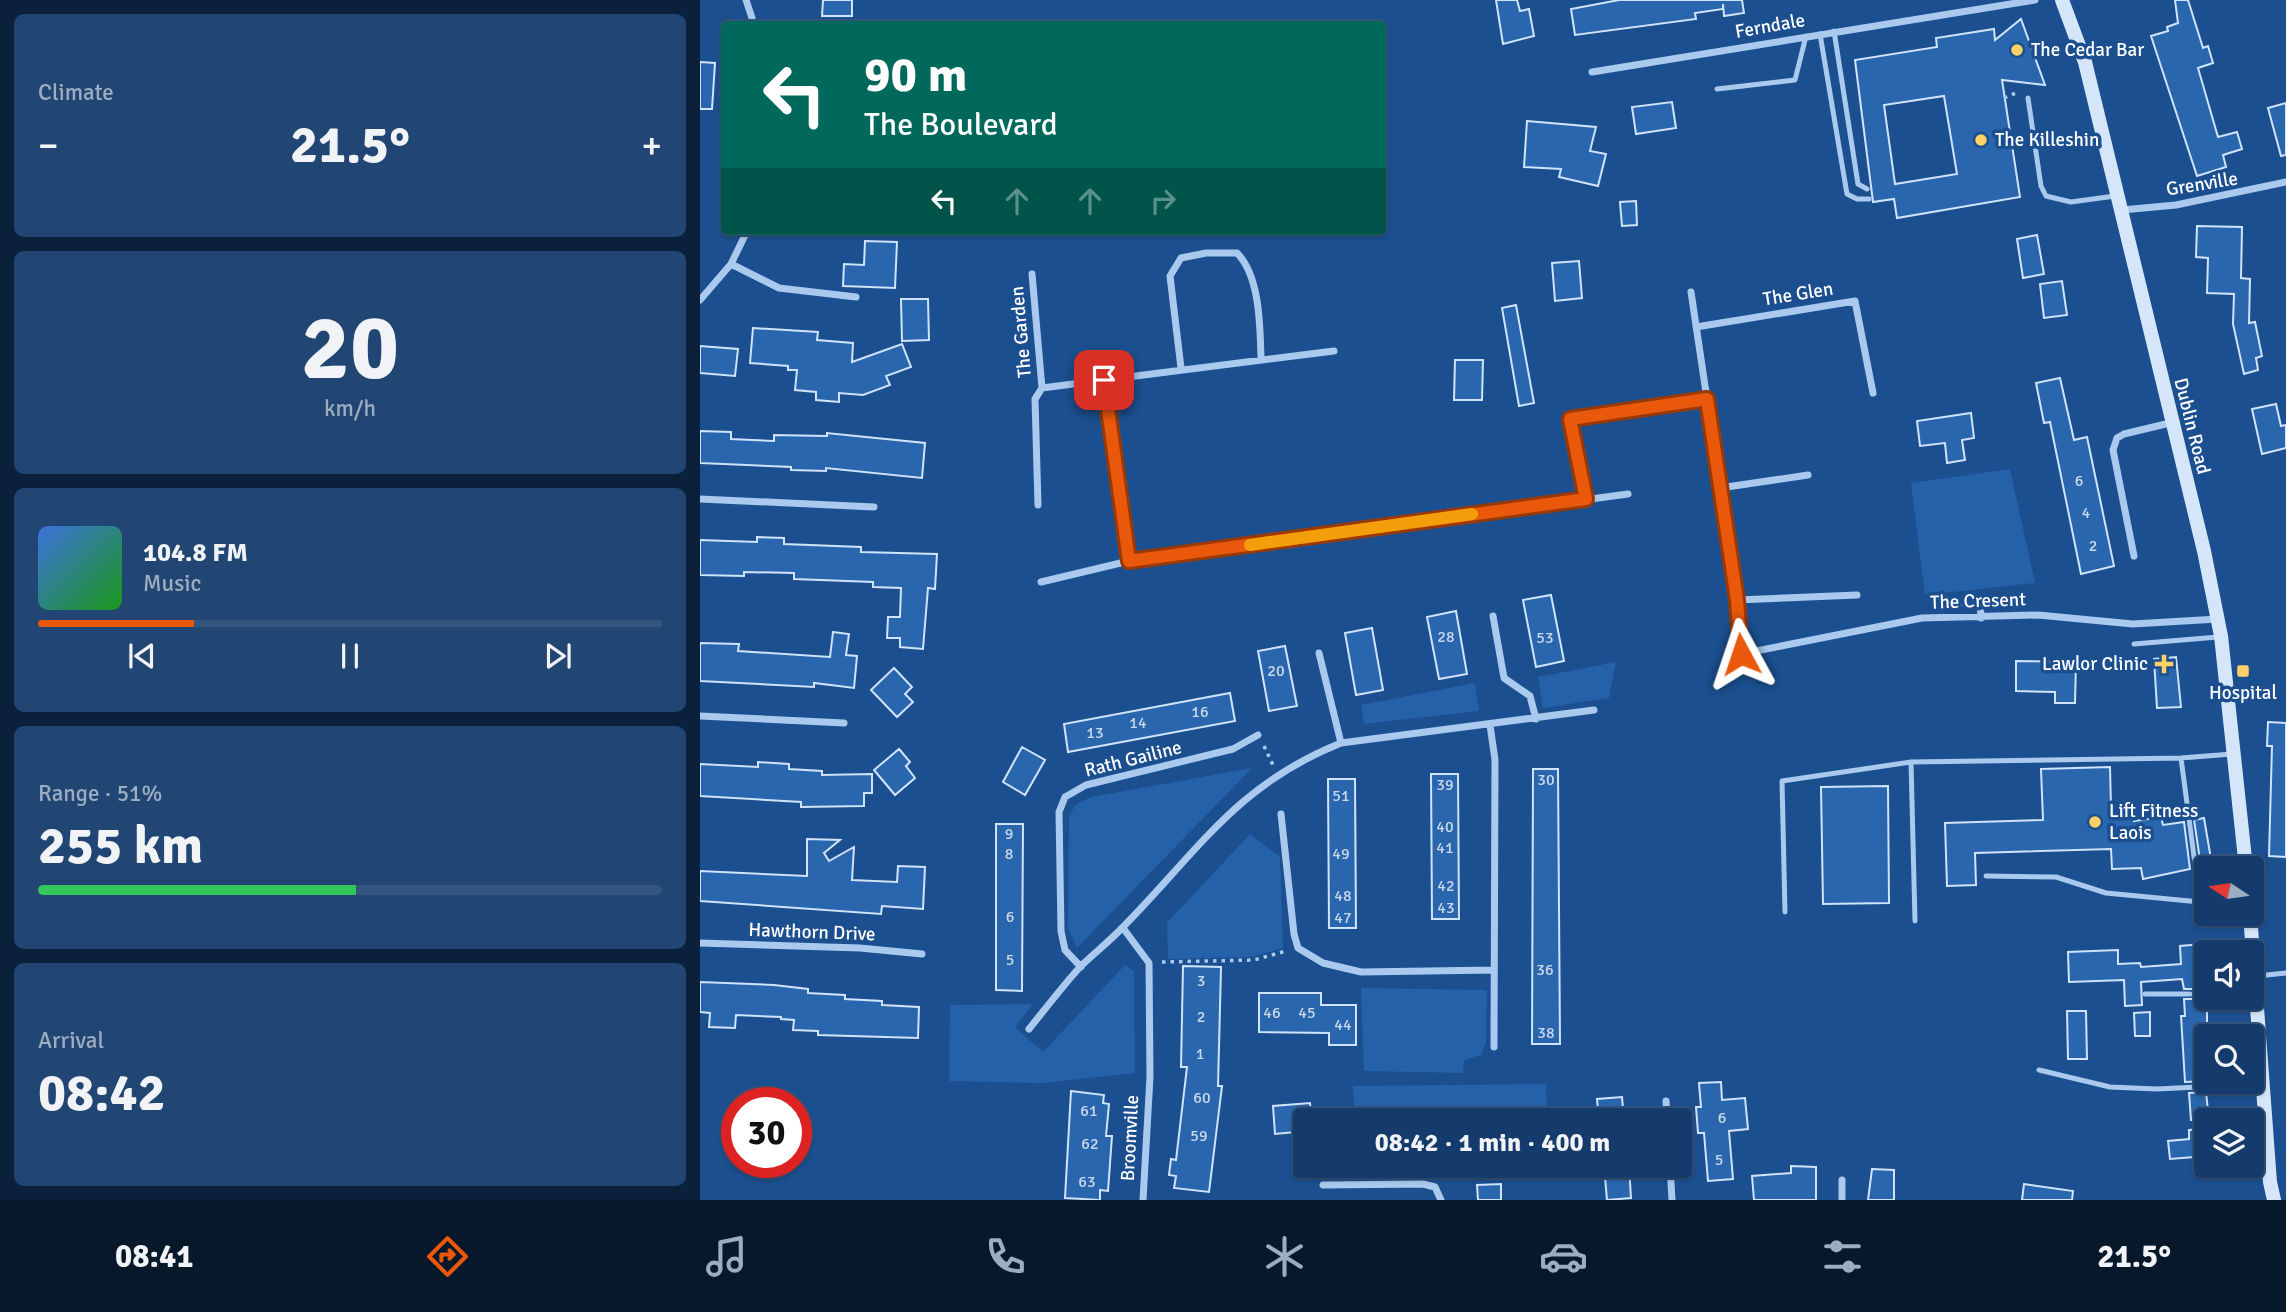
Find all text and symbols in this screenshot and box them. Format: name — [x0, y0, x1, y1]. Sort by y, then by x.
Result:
street label: Ferndale — [1733, 8, 1807, 44]
place label: The Cedar Bar — [2031, 38, 2144, 62]
marker: The Cedar Bar — [2009, 42, 2025, 58]
text: 90 m — [864, 45, 967, 105]
icon: left — [749, 49, 840, 140]
text: Climate — [38, 78, 114, 107]
text: The Boulevard — [864, 105, 1058, 144]
text: 21.5° — [290, 113, 410, 177]
text: − — [38, 122, 59, 169]
text: + — [641, 122, 662, 169]
place label: The Killeshin — [1995, 128, 2099, 152]
marker: The Killeshin — [1973, 132, 1989, 148]
street label: Grenville — [2164, 166, 2240, 202]
icon: left — [925, 182, 963, 220]
icon: ahead — [998, 182, 1036, 220]
icon: ahead — [1071, 182, 1109, 220]
icon: right — [1144, 182, 1182, 220]
street label: The Glen — [1761, 277, 1835, 311]
street label: The Garden — [1005, 285, 1037, 379]
text: 20 — [301, 292, 399, 405]
pin — [1074, 350, 1134, 410]
icon: arrive — [1085, 361, 1123, 399]
street label: Dublin Road — [2168, 375, 2216, 477]
text: km/h — [324, 394, 376, 423]
house number: 6 — [2075, 471, 2083, 491]
house number: 4 — [2082, 503, 2091, 523]
house number: 2 — [2089, 536, 2097, 556]
text: 104.8 FM — [143, 537, 248, 569]
text: Music — [143, 569, 201, 598]
street label: The Cresent — [1930, 587, 2027, 615]
position arrow — [1704, 617, 1778, 691]
house number: 28 — [1437, 627, 1455, 647]
house number: 53 — [1536, 628, 1554, 648]
icon: previous — [123, 637, 161, 675]
icon: pause — [331, 637, 369, 675]
icon: next — [539, 637, 577, 675]
place label: Lawlor Clinic — [2042, 652, 2148, 676]
marker: Lawlor Clinic — [2154, 654, 2174, 674]
house number: 20 — [1267, 661, 1285, 681]
marker: Hospital — [2235, 663, 2251, 679]
place label: Hospital — [2209, 681, 2277, 705]
house number: 16 — [1191, 702, 1209, 722]
house number: 14 — [1129, 713, 1147, 733]
house number: 13 — [1086, 723, 1104, 743]
street label: Rath Gailine — [1082, 735, 1184, 783]
house number: 30 — [1537, 770, 1555, 790]
house number: 39 — [1436, 775, 1454, 795]
text: Range · 51% — [38, 779, 162, 808]
house number: 51 — [1332, 786, 1350, 806]
place label: Lift Fitness Laois — [2109, 799, 2198, 845]
text: 255 km — [38, 814, 203, 878]
marker: Lift Fitness Laois — [2087, 814, 2103, 830]
house number: 40 — [1436, 817, 1454, 837]
house number: 9 — [1005, 824, 1013, 844]
house number: 41 — [1436, 838, 1454, 858]
house number: 8 — [1005, 844, 1013, 864]
house number: 49 — [1332, 844, 1350, 864]
north arrow — [2194, 856, 2264, 926]
map controls — [2194, 856, 2264, 1178]
house number: 42 — [1437, 876, 1455, 896]
house number: 48 — [1334, 886, 1352, 906]
house number: 43 — [1437, 898, 1455, 918]
house number: 6 — [1006, 907, 1014, 927]
house number: 47 — [1334, 908, 1352, 928]
street label: Hawthorn Drive — [748, 918, 876, 946]
button: sound — [2194, 940, 2264, 1010]
house number: 5 — [1006, 950, 1014, 970]
house number: 36 — [1536, 960, 1554, 980]
house number: 3 — [1197, 971, 1205, 991]
house number: 46 — [1263, 1003, 1281, 1023]
house number: 45 — [1298, 1003, 1316, 1023]
house number: 2 — [1197, 1007, 1205, 1027]
house number: 44 — [1334, 1015, 1352, 1035]
house number: 38 — [1537, 1023, 1555, 1043]
button: search — [2194, 1024, 2264, 1094]
text: Arrival — [38, 1026, 104, 1055]
house number: 1 — [1196, 1044, 1204, 1064]
text: 08:42 — [38, 1061, 166, 1125]
speed limit sign: 30 — [721, 1087, 812, 1178]
house number: 60 — [1193, 1088, 1211, 1108]
street label: Broomville — [1116, 1094, 1144, 1182]
house number: 61 — [1080, 1101, 1098, 1121]
house number: 6 — [1718, 1108, 1726, 1128]
button: layers — [2194, 1108, 2264, 1178]
house number: 59 — [1190, 1126, 1208, 1146]
text: 08:42 · 1 min · 400 m — [1375, 1127, 1610, 1159]
house number: 62 — [1081, 1134, 1099, 1154]
house number: 5 — [1715, 1150, 1723, 1170]
house number: 63 — [1078, 1172, 1096, 1192]
icon: directions — [423, 1232, 472, 1281]
icon: music — [702, 1232, 751, 1281]
icon: phone — [981, 1232, 1030, 1281]
icon: climate — [1260, 1232, 1309, 1281]
icon: car — [1539, 1232, 1588, 1281]
icon: filters — [1818, 1232, 1867, 1281]
text: 08:41 — [115, 1237, 194, 1276]
text: 21.5° — [2097, 1237, 2171, 1276]

